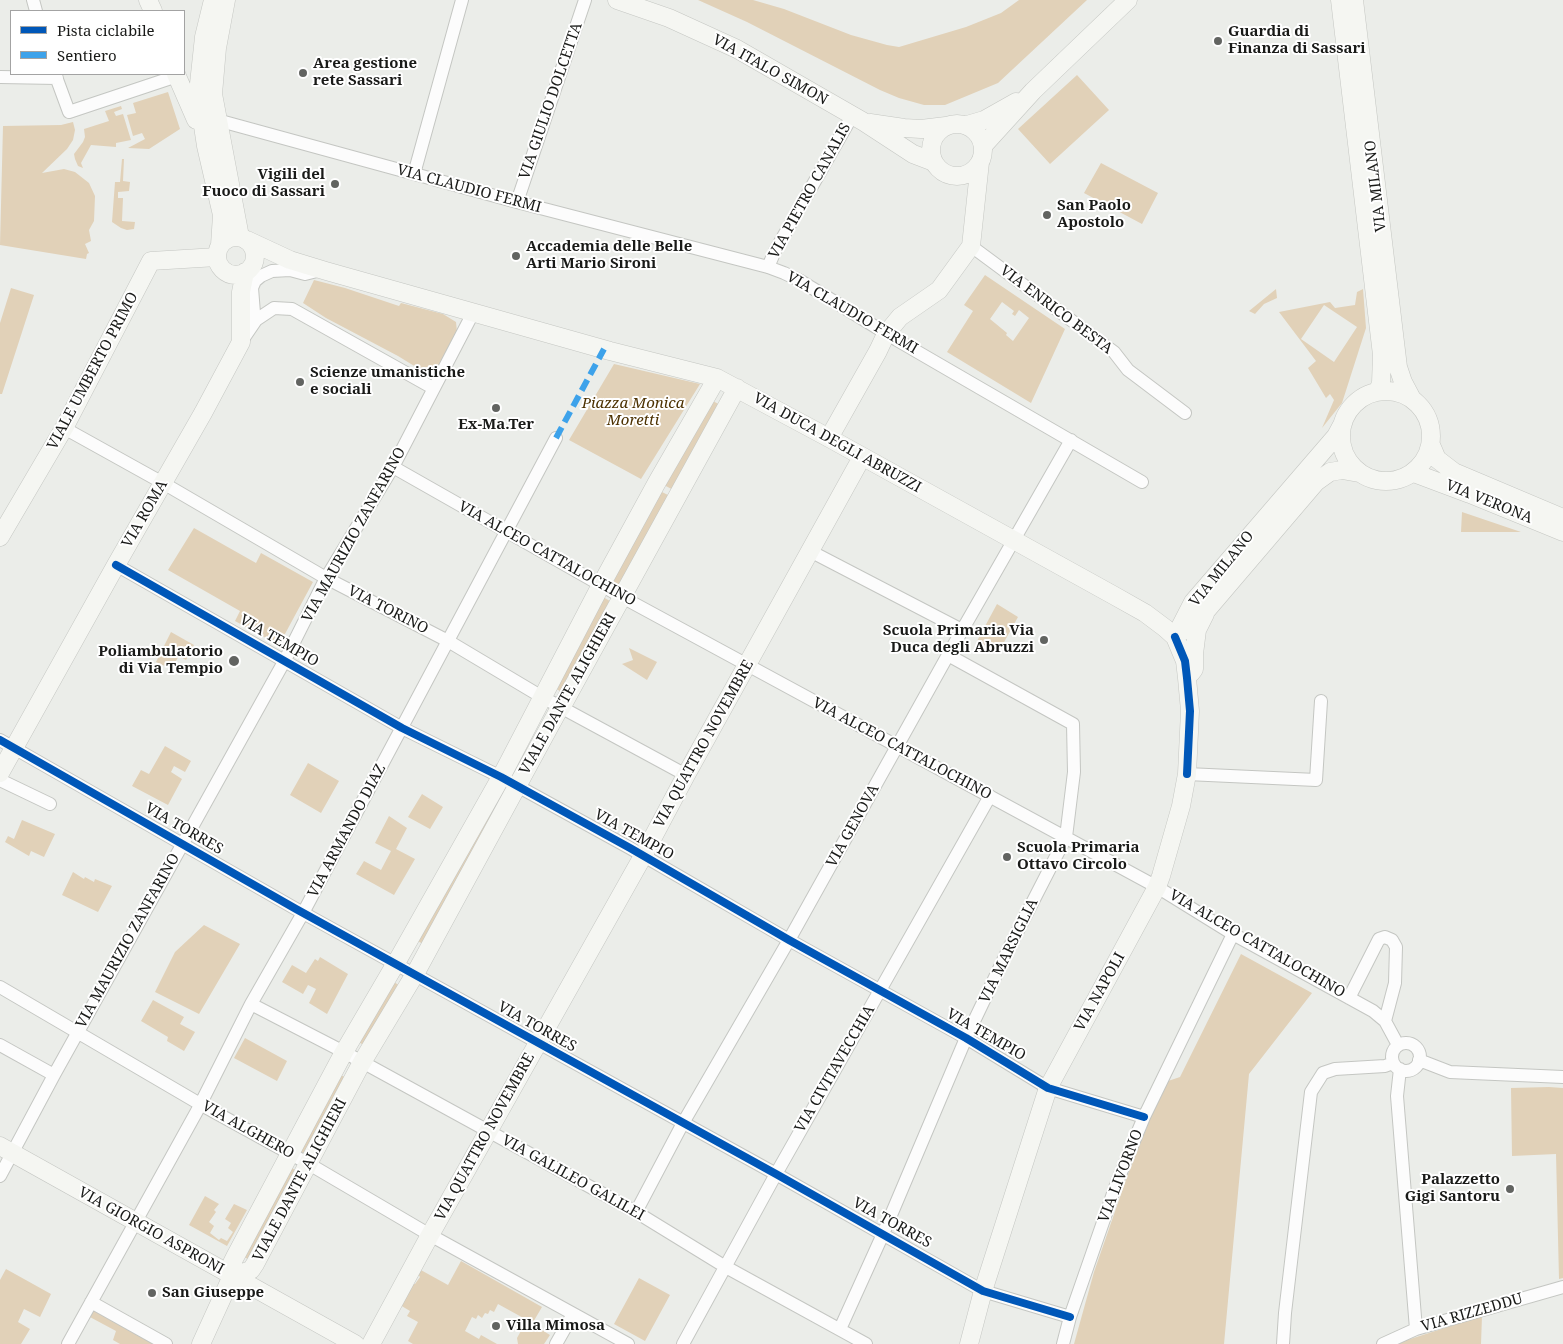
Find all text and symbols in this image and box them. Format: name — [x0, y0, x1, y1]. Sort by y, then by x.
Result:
legend — [10, 10, 185, 75]
text: Pista ciclabile — [57, 20, 155, 40]
street label: VIA GIULIO DOLCETTA — [516, 20, 586, 182]
place label: Guardia di Finanza di Sassari — [1228, 23, 1366, 58]
street label: VIA ITALO SIMON — [709, 31, 831, 109]
marker: Guardia di Finanza di Sassari — [1212, 35, 1224, 47]
text: Sentiero — [57, 45, 117, 65]
place label: Area gestione rete Sassari — [313, 55, 417, 90]
marker: Area gestione rete Sassari — [297, 67, 309, 79]
street label: VIA PIETRO CANALIS — [765, 120, 855, 262]
street label: VIA MILANO — [1361, 139, 1391, 233]
street label: VIA CLAUDIO FERMI — [395, 161, 543, 217]
place label: Vigili del Fuoco di Sassari — [202, 166, 325, 201]
marker: Vigili del Fuoco di Sassari — [329, 178, 341, 190]
place label: San Paolo Apostolo — [1057, 197, 1131, 232]
marker: San Paolo Apostolo — [1041, 209, 1053, 221]
place label: Accademia delle Belle Arti Mario Sironi — [526, 238, 692, 273]
marker: Accademia delle Belle Arti Mario Sironi — [510, 250, 522, 262]
street label: VIA ENRICO BESTA — [996, 262, 1116, 358]
street label: VIA CLAUDIO FERMI — [783, 268, 921, 358]
street label: VIALE UMBERTO PRIMO — [44, 289, 142, 453]
place label: Scienze umanistiche e sociali — [310, 364, 465, 399]
marker: Scienze umanistiche e sociali — [294, 376, 306, 388]
street label: VIA DUCA DEGLI ABRUZZI — [750, 389, 924, 497]
park label: Piazza Monica Moretti — [582, 395, 684, 430]
marker: Ex-Ma.Ter — [490, 402, 502, 414]
place label: Ex-Ma.Ter — [458, 416, 534, 434]
street label: VIA MAURIZIO ZANFARINO — [298, 444, 410, 626]
street label: VIA VERONA — [1443, 476, 1535, 528]
street label: VIA ROMA — [118, 477, 172, 551]
street label: VIA ALCEO CATTALOCHINO — [455, 498, 639, 610]
street label: VIA MILANO — [1186, 528, 1258, 610]
street label: VIA TORINO — [345, 582, 431, 638]
street label: VIALE DANTE ALIGHIERI — [516, 610, 620, 778]
street label: VIA TEMPIO — [236, 611, 322, 671]
place label: Scuola Primaria Via Duca degli Abruzzi — [883, 622, 1034, 657]
marker: Scuola Primaria Via Duca degli Abruzzi — [1038, 634, 1050, 646]
place label: Poliambulatorio di Via Tempio — [98, 643, 223, 678]
marker: Poliambulatorio di Via Tempio — [227, 654, 241, 668]
street label: VIA QUATTRO NOVEMBRE — [650, 657, 758, 831]
street label: VIA ALCEO CATTALOCHINO — [809, 694, 995, 804]
street label: VIA ARMANDO DIAZ — [304, 761, 390, 901]
street label: VIA GENOVA — [823, 781, 883, 871]
street label: VIA TORRES — [142, 799, 226, 859]
street label: VIA TEMPIO — [591, 806, 677, 864]
place label: Scuola Primaria Ottavo Circolo — [1017, 839, 1140, 874]
street label: VIA MAURIZIO ZANFARINO — [72, 850, 184, 1032]
marker: Scuola Primaria Ottavo Circolo — [1001, 851, 1013, 863]
street label: VIA ALCEO CATTALOCHINO — [1166, 886, 1348, 1002]
street label: VIA MARSIGLIA — [976, 896, 1042, 1006]
street label: VIA NAPOLI — [1071, 950, 1129, 1034]
street label: VIA TORRES — [494, 998, 580, 1056]
street label: VIA CIVITAVECCHIA — [791, 1002, 879, 1136]
street label: VIA TEMPIO — [943, 1005, 1029, 1065]
street label: VIA QUATTRO NOVEMBRE — [431, 1050, 539, 1224]
street label: VIALE DANTE ALIGHIERI — [249, 1095, 351, 1265]
street label: VIA ALGHERO — [199, 1097, 297, 1163]
street label: VIA LIVORNO — [1095, 1127, 1147, 1225]
street label: VIA GALILEO GALILEI — [499, 1131, 647, 1225]
place label: Palazzetto Gigi Santoru — [1405, 1171, 1500, 1206]
street label: VIA GIORGIO ASPRONI — [75, 1183, 227, 1279]
marker: Palazzetto Gigi Santoru — [1504, 1183, 1516, 1195]
street label: VIA TORRES — [849, 1194, 935, 1252]
place label: San Giuseppe — [162, 1284, 264, 1302]
marker: San Giuseppe — [146, 1287, 158, 1299]
street label: VIA RIZZEDDU — [1419, 1290, 1525, 1336]
place label: Villa Mimosa — [506, 1317, 605, 1335]
marker: Villa Mimosa — [490, 1320, 502, 1332]

